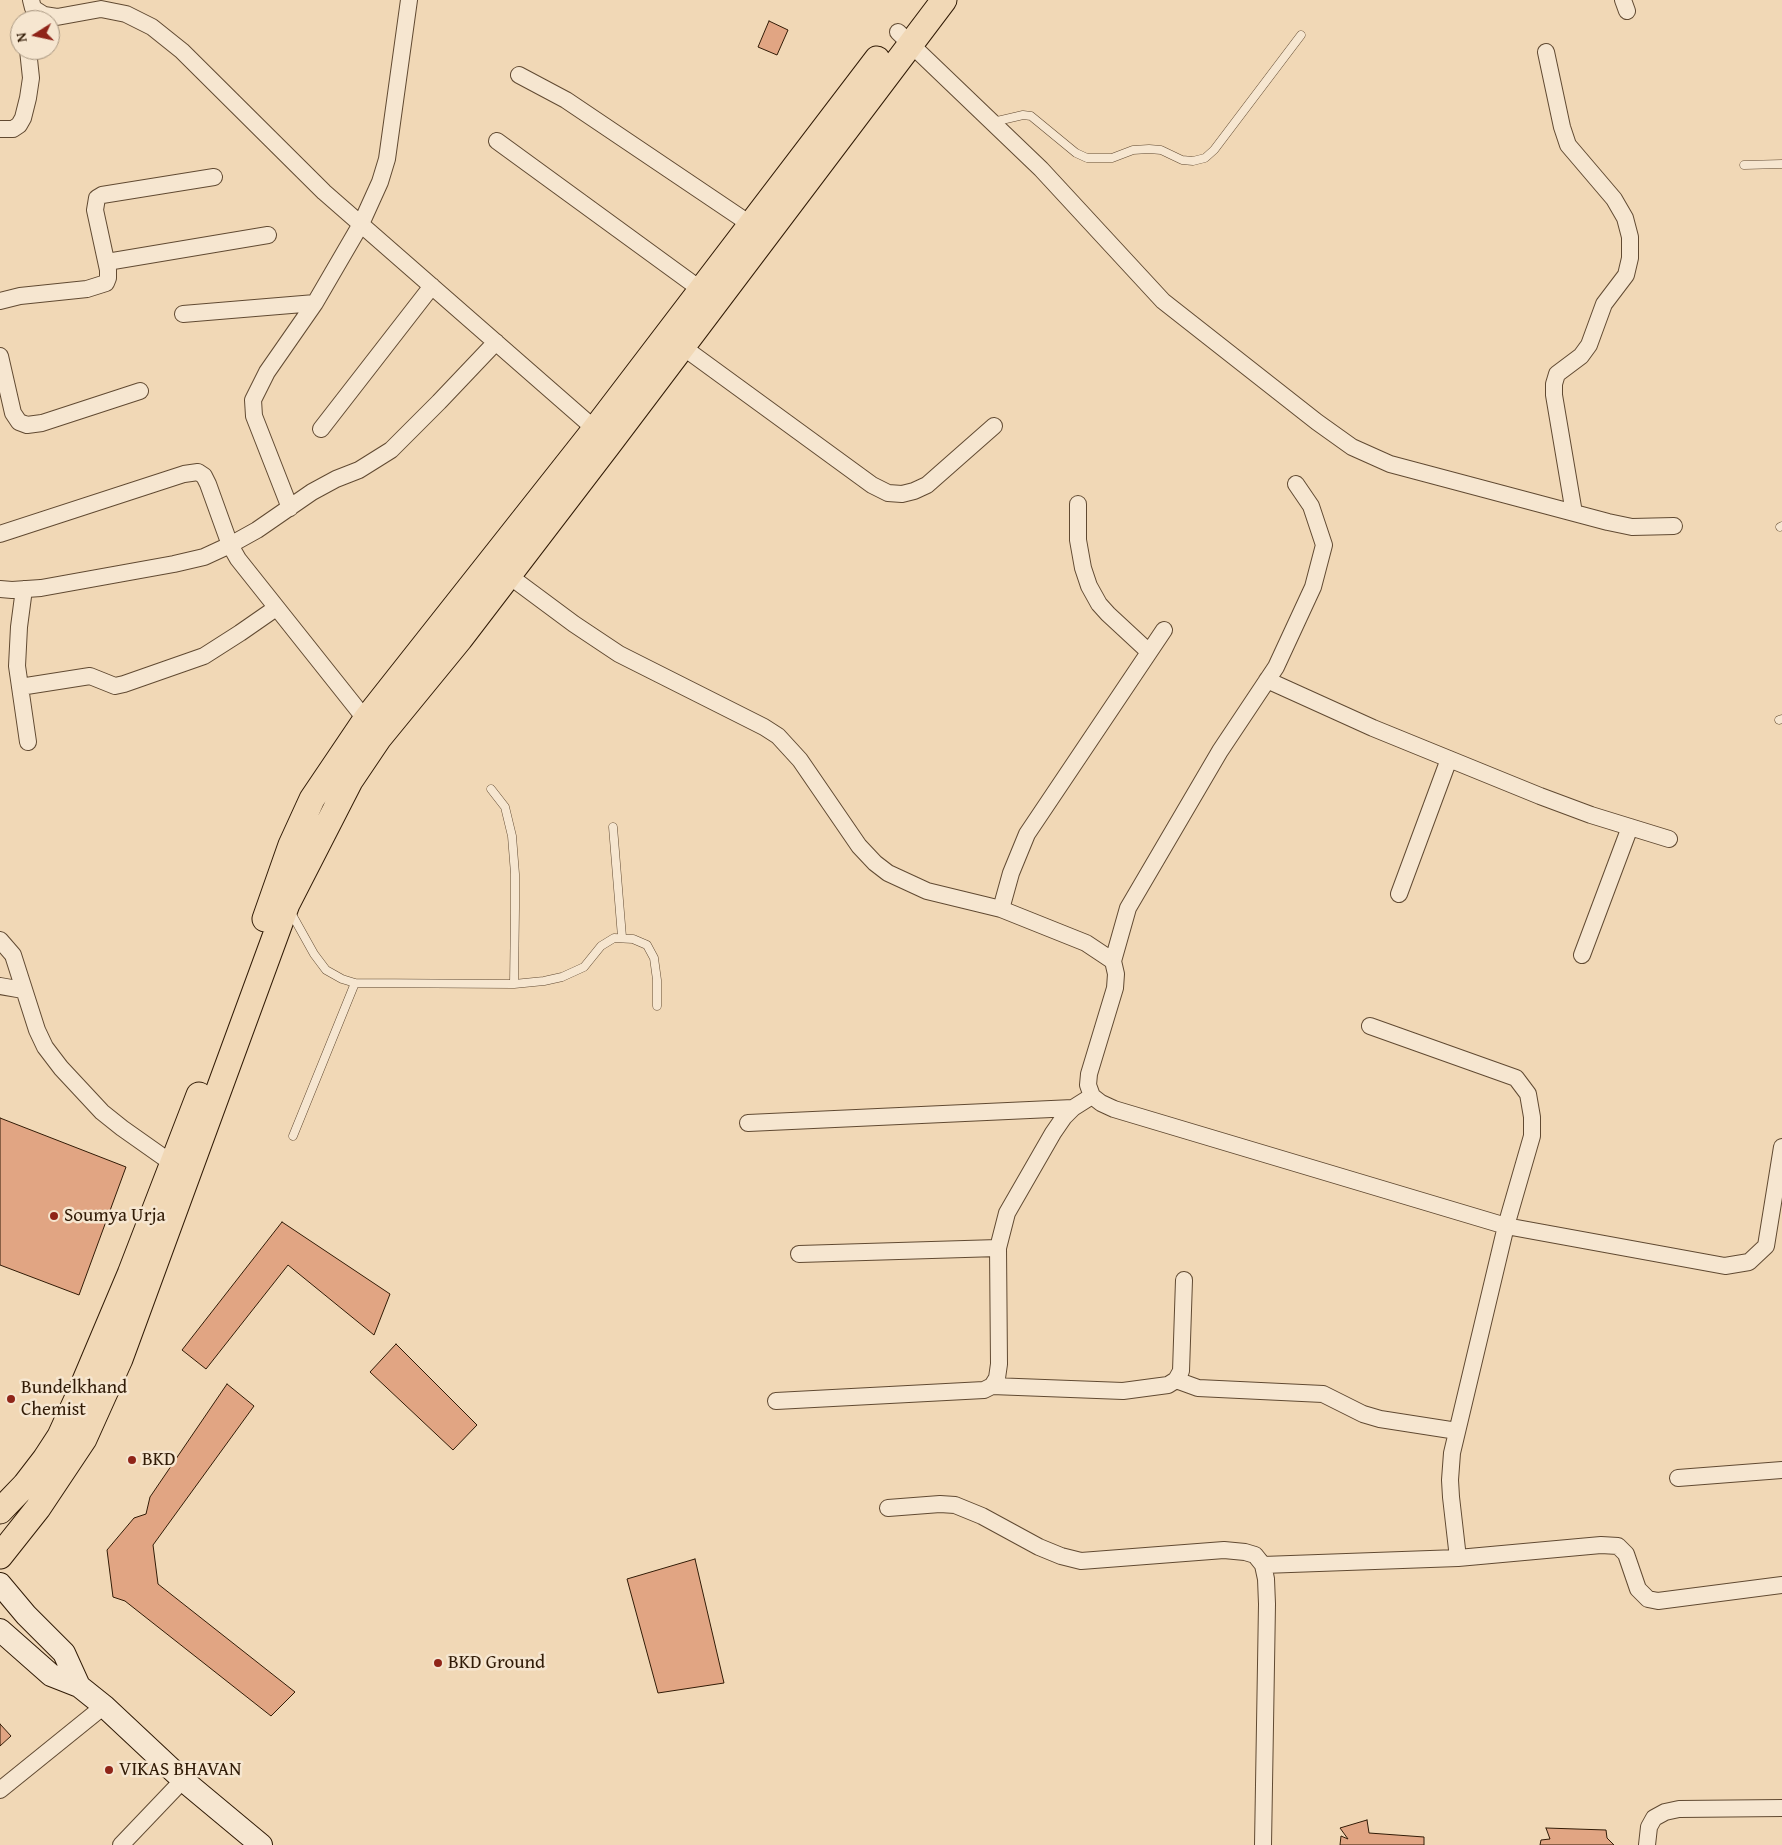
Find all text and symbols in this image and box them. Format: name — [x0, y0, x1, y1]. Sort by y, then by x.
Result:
north arrow — [10, 10, 60, 60]
text: N — [11, 31, 32, 44]
place label: Soumya Urja — [64, 1205, 166, 1227]
marker: Soumya Urja — [48, 1210, 60, 1222]
place label: Bundelkhand Chemist — [21, 1377, 127, 1421]
marker: Bundelkhand Chemist — [5, 1393, 17, 1405]
place label: BKD — [142, 1449, 176, 1471]
marker: BKD — [126, 1454, 138, 1466]
place label: BKD Ground — [448, 1652, 545, 1674]
marker: BKD Ground — [432, 1657, 444, 1669]
place label: VIKAS BHAVAN — [119, 1759, 241, 1781]
marker: VIKAS BHAVAN — [103, 1764, 115, 1776]

